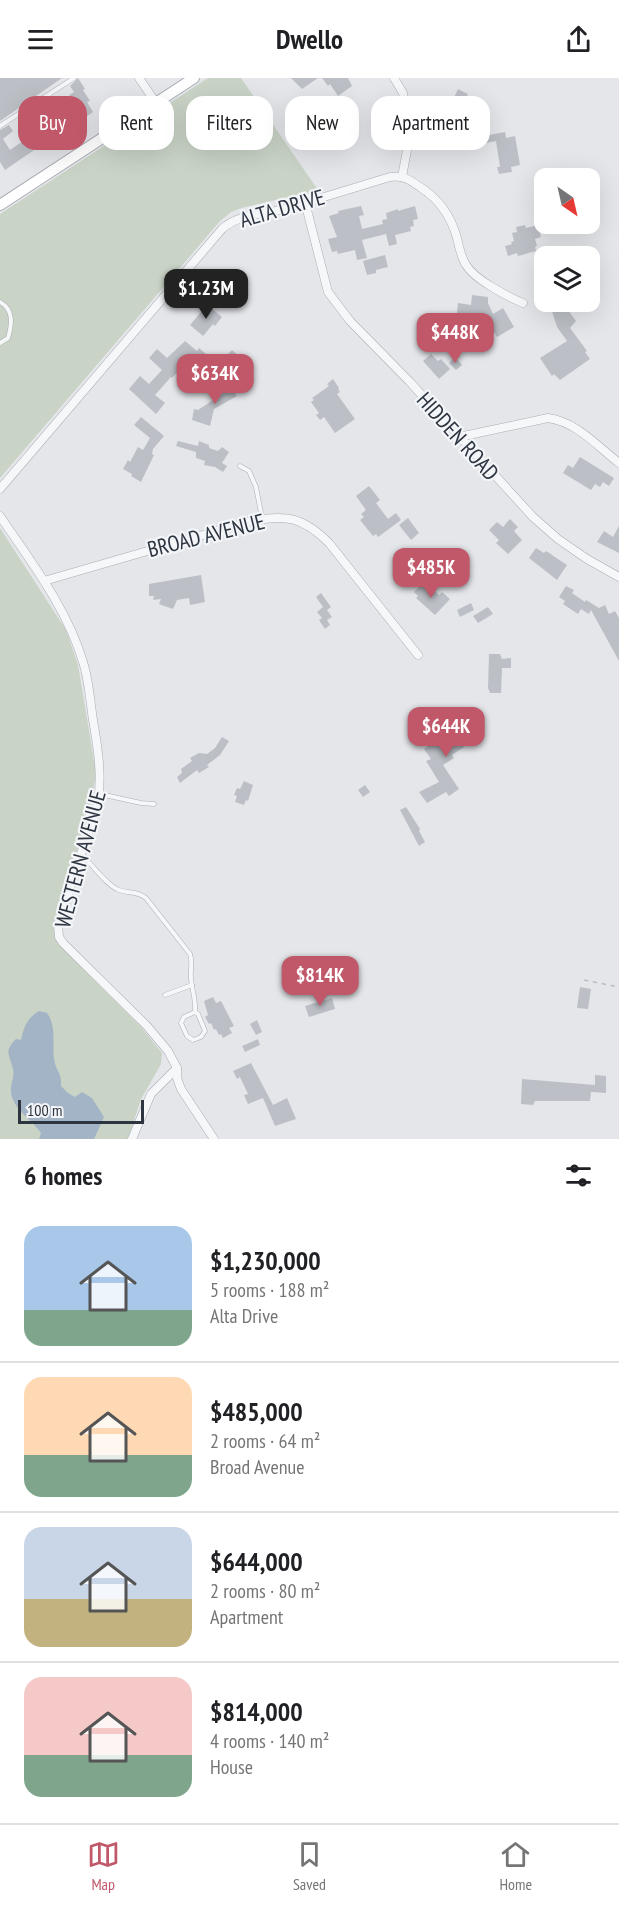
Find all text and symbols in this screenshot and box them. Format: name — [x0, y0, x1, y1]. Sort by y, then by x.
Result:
text: Dwello — [276, 22, 343, 56]
icon: menu — [24, 23, 57, 56]
icon: share — [562, 23, 595, 56]
chip: Buy — [18, 96, 87, 150]
chip: Rent — [99, 96, 174, 150]
chip: Filters — [186, 96, 273, 150]
chip: New — [285, 96, 359, 150]
chip: Apartment — [371, 96, 490, 150]
north arrow — [534, 168, 600, 234]
map controls — [534, 168, 600, 312]
street label: ALTA DRIVE — [236, 183, 328, 233]
button: layers — [534, 246, 600, 312]
pin: $1.23M — [157, 269, 255, 320]
text: $1.23M — [178, 275, 234, 301]
pin: $448K — [413, 313, 497, 364]
text: $448K — [431, 319, 479, 345]
pin: $634K — [173, 354, 257, 405]
text: $634K — [191, 360, 239, 386]
street label: HIDDEN ROAD — [411, 386, 505, 486]
street label: BROAD AVENUE — [144, 507, 268, 563]
pin: $485K — [389, 548, 473, 599]
text: $485K — [407, 554, 455, 580]
pin: $644K — [404, 707, 488, 758]
text: $644K — [422, 713, 470, 739]
street label: WESTERN AVENUE — [48, 787, 112, 931]
pin: $814K — [278, 956, 362, 1007]
text: $814K — [296, 962, 344, 988]
scale bar — [18, 1097, 144, 1124]
text: 100 m — [27, 1100, 62, 1120]
text: 6 homes — [24, 1159, 102, 1192]
icon: filters — [562, 1159, 595, 1192]
text: $1,230,000 — [210, 1244, 321, 1277]
icon: home — [72, 1250, 144, 1322]
text: 5 rooms · 188 m² — [210, 1277, 329, 1303]
text: Alta Drive — [210, 1303, 278, 1329]
text: $485,000 — [210, 1395, 303, 1428]
icon: home — [72, 1401, 144, 1473]
text: 2 rooms · 64 m² — [210, 1428, 320, 1454]
text: Broad Avenue — [210, 1454, 304, 1480]
text: $644,000 — [210, 1545, 303, 1578]
icon: home — [72, 1551, 144, 1623]
text: 2 rooms · 80 m² — [210, 1578, 320, 1604]
text: Apartment — [210, 1604, 283, 1630]
text: $814,000 — [210, 1695, 303, 1728]
icon: home — [72, 1701, 144, 1773]
text: 4 rooms · 140 m² — [210, 1728, 329, 1754]
text: House — [210, 1754, 253, 1780]
tab: Map — [87, 1838, 120, 1894]
tab: Saved — [293, 1838, 326, 1894]
tab: Home — [499, 1838, 532, 1894]

